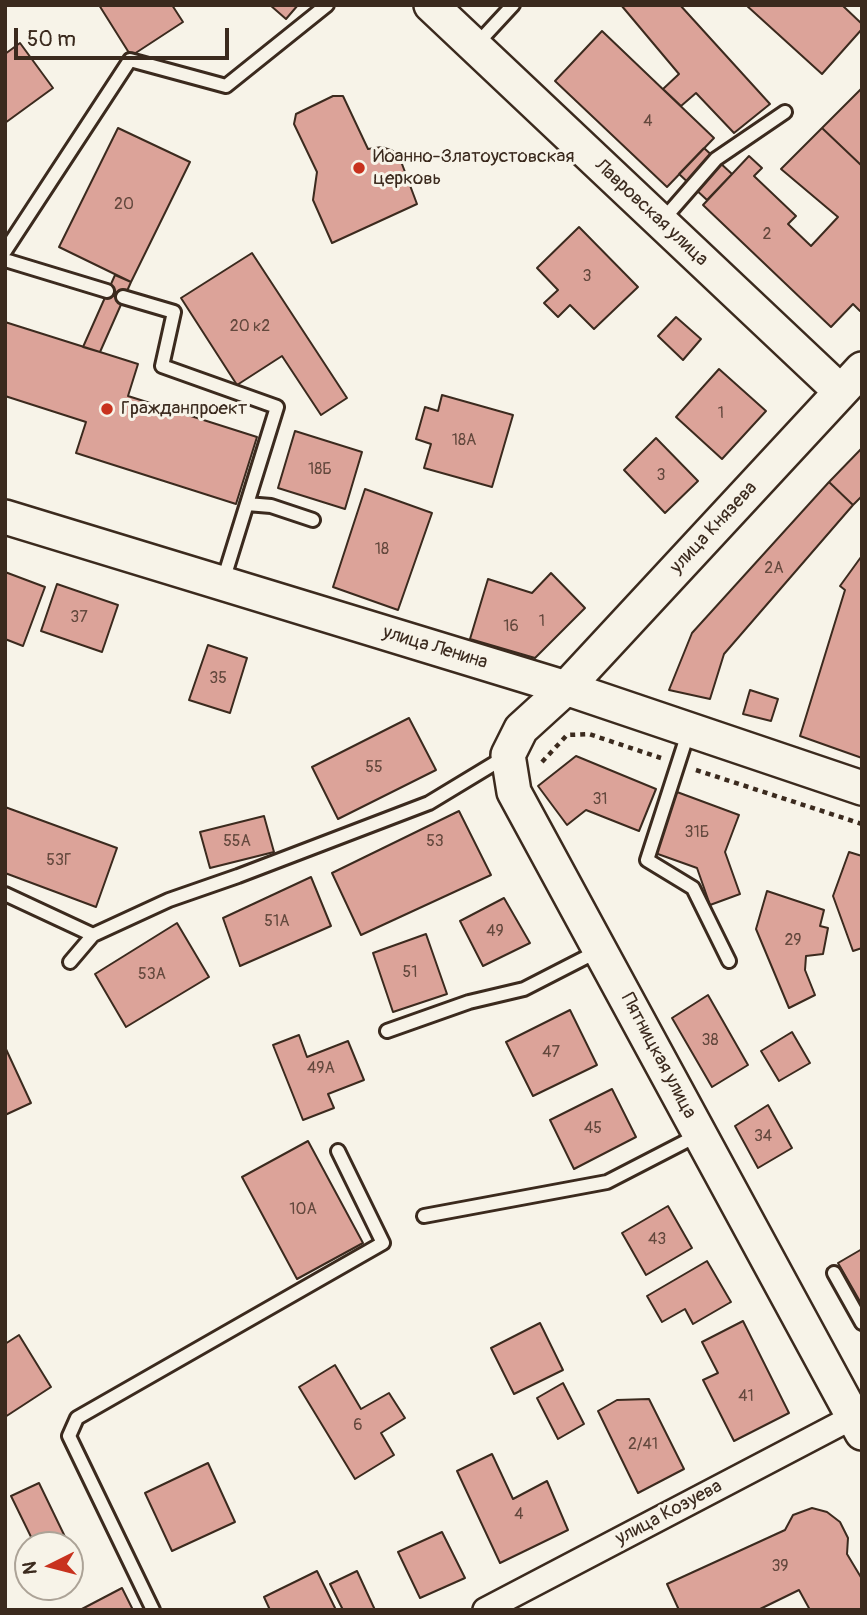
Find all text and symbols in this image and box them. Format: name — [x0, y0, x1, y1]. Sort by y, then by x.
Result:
scale bar — [18, 14, 233, 58]
text: 50 m — [27, 26, 76, 53]
house number: 4 — [643, 112, 653, 132]
place label: Иоанно-Златоустовская церковь — [373, 146, 574, 190]
street label: Лавровская улица — [590, 155, 712, 271]
marker: Иоанно-Златоустовская церковь — [351, 160, 367, 176]
house number: 20 — [114, 195, 134, 215]
house number: 2 — [763, 225, 771, 245]
house number: 3 — [583, 267, 591, 287]
house number: 20 к2 — [230, 317, 270, 337]
place label: Гражданпроект — [121, 398, 247, 420]
marker: Гражданпроект — [99, 401, 115, 417]
house number: 1 — [718, 404, 724, 424]
house number: 18А — [452, 431, 476, 451]
house number: 18Б — [308, 460, 332, 480]
house number: 3 — [657, 466, 665, 486]
street label: улица Князева — [666, 477, 762, 579]
house number: 18 — [375, 540, 389, 560]
house number: 2А — [764, 559, 784, 579]
house number: 37 — [70, 608, 88, 628]
house number: 1 — [539, 612, 545, 632]
house number: 16 — [503, 617, 519, 637]
street label: улица Ленина — [380, 621, 490, 675]
house number: 35 — [209, 669, 227, 689]
house number: 55 — [365, 758, 383, 778]
house number: 31 — [592, 790, 608, 810]
house number: 31Б — [685, 823, 709, 843]
house number: 55А — [223, 832, 251, 852]
house number: 53 — [426, 832, 444, 852]
house number: 53Г — [46, 851, 72, 871]
house number: 51А — [264, 912, 290, 932]
house number: 49 — [486, 922, 504, 942]
house number: 29 — [784, 931, 802, 951]
house number: 51 — [403, 963, 417, 983]
house number: 53А — [138, 965, 166, 985]
street label: Пятницкая улица — [615, 989, 701, 1123]
house number: 38 — [702, 1031, 718, 1051]
house number: 47 — [542, 1043, 560, 1063]
house number: 49А — [307, 1059, 335, 1079]
house number: 45 — [584, 1119, 602, 1139]
house number: 34 — [754, 1127, 772, 1147]
house number: 10А — [289, 1200, 317, 1220]
house number: 43 — [648, 1230, 666, 1250]
house number: 41 — [738, 1387, 754, 1407]
house number: 6 — [353, 1416, 363, 1436]
house number: 2/41 — [628, 1435, 658, 1455]
street label: улица Козуева — [612, 1475, 726, 1551]
house number: 4 — [514, 1505, 524, 1525]
north arrow — [14, 1531, 84, 1601]
house number: 39 — [771, 1557, 789, 1577]
text: N — [17, 1560, 43, 1576]

